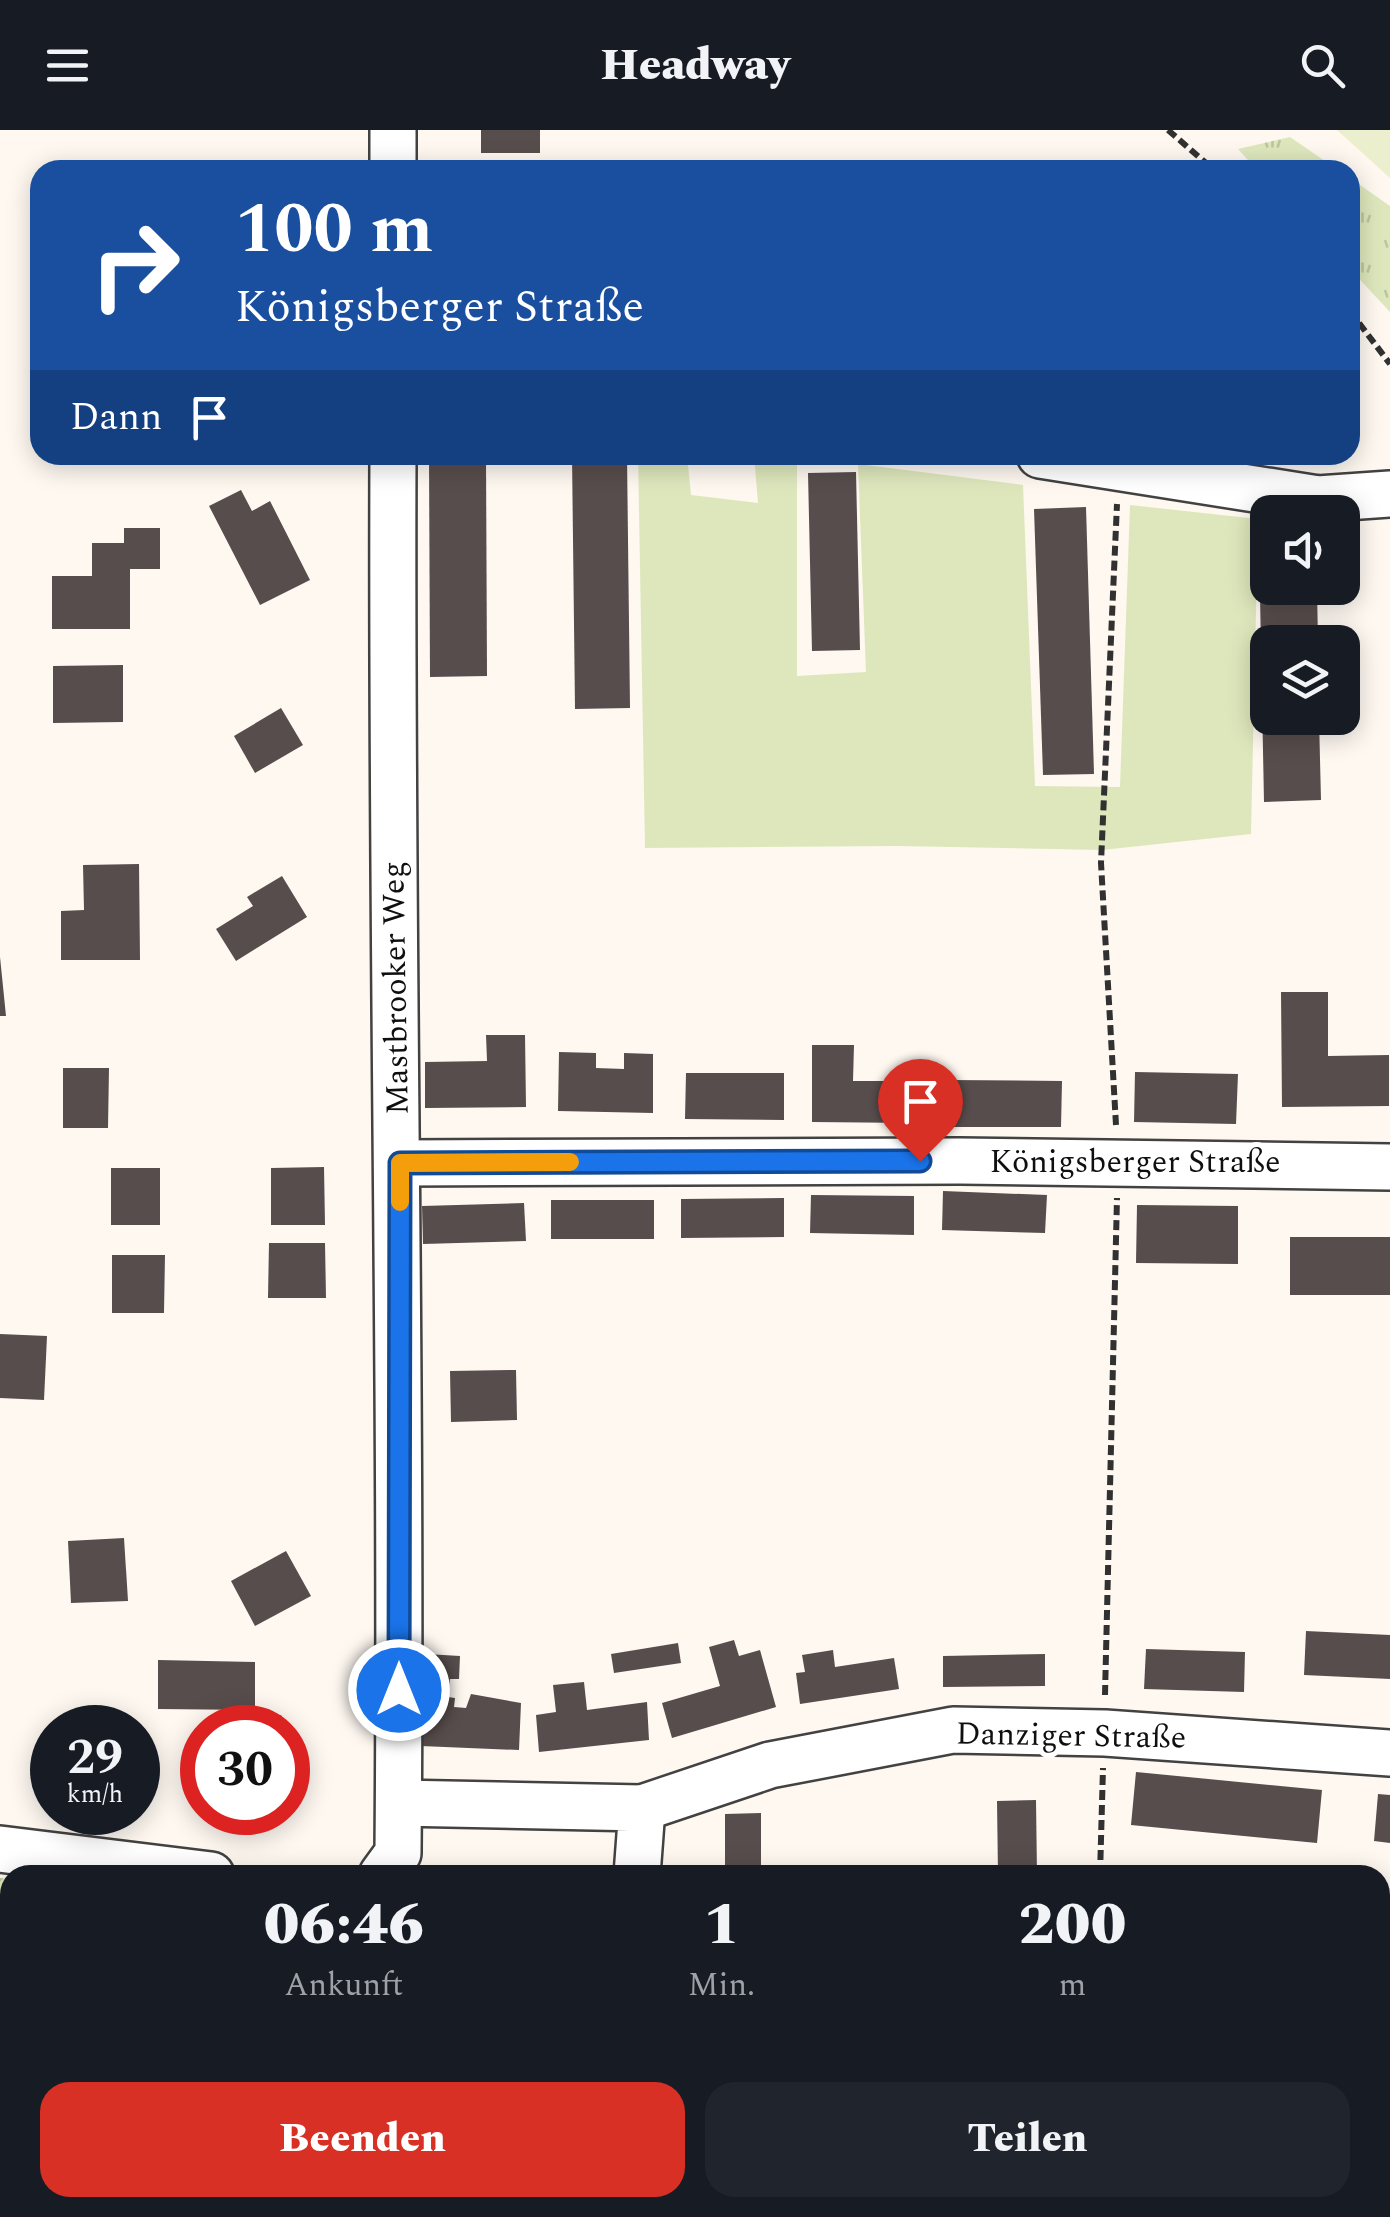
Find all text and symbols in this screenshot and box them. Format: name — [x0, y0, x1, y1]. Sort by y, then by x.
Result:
text: Headway — [600, 31, 790, 100]
icon: menu — [40, 38, 95, 93]
icon: search — [1295, 38, 1350, 93]
text: 100 m — [235, 177, 433, 283]
icon: right — [70, 200, 200, 330]
text: Königsberger Straße — [235, 273, 644, 342]
text: Dann — [70, 389, 162, 447]
icon: arrive — [182, 390, 237, 445]
map controls — [1250, 495, 1360, 735]
button: sound — [1250, 495, 1360, 605]
button: layers — [1250, 625, 1360, 735]
street label: Mastbrooker Weg — [369, 861, 423, 1115]
pin — [878, 1059, 963, 1162]
icon: arrive — [893, 1074, 948, 1129]
street label: Königsberger Straße — [990, 1138, 1280, 1187]
position arrow — [347, 1638, 451, 1742]
speed limit sign: 30 — [180, 1705, 310, 1835]
street label: Danziger Straße — [956, 1709, 1186, 1763]
text: 29 — [67, 1720, 123, 1796]
text: km/h — [67, 1776, 123, 1814]
text: 06:46 — [263, 1879, 424, 1971]
text: 1 — [703, 1879, 739, 1971]
text: 200 — [1019, 1879, 1127, 1971]
text: Ankunft — [284, 1961, 403, 2010]
text: Min. — [688, 1961, 755, 2010]
text: m — [1059, 1961, 1086, 2010]
button: Beenden — [40, 2082, 685, 2197]
button: Teilen — [705, 2082, 1350, 2197]

